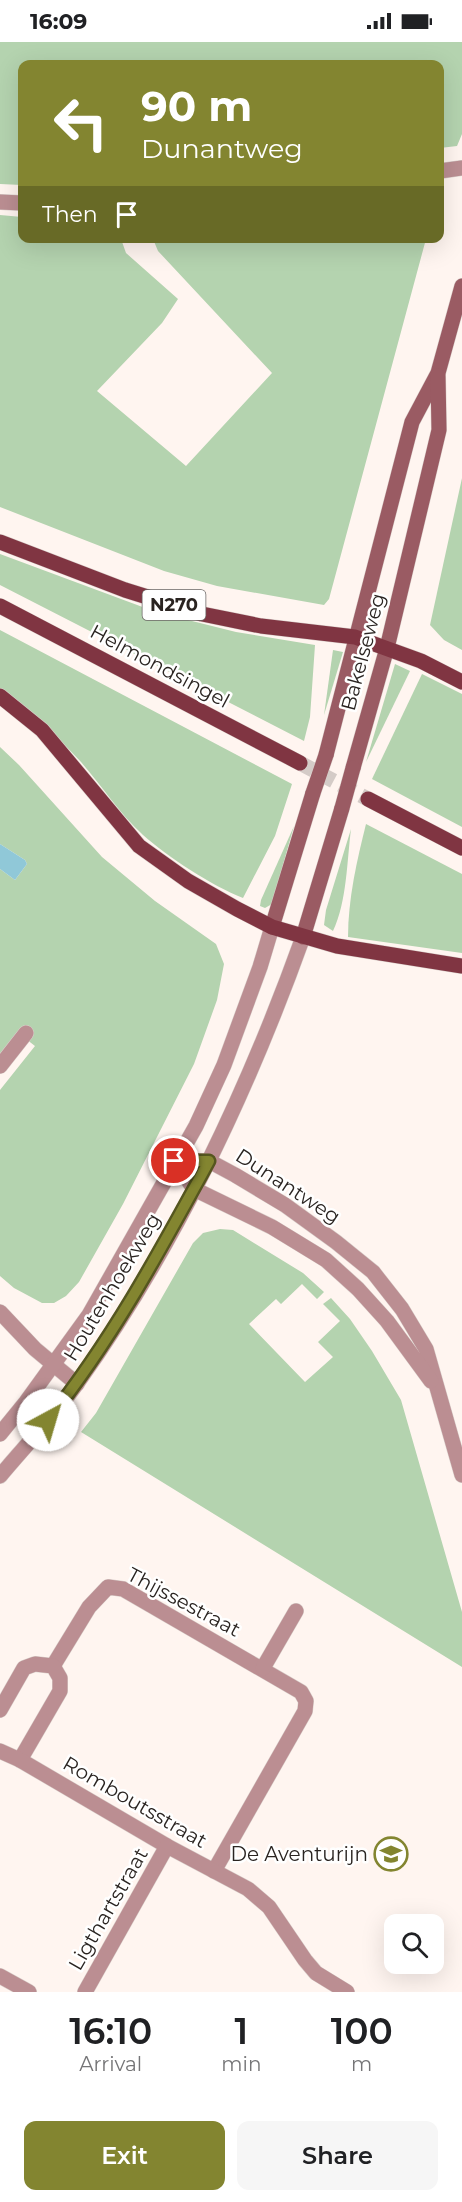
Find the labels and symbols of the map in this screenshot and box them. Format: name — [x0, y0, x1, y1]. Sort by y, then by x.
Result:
road number: N270 — [142, 590, 206, 620]
street label: Bakelseweg — [336, 591, 390, 713]
street label: Helmondsingel — [86, 619, 234, 713]
pin — [148, 1135, 199, 1186]
street label: Dunantweg — [231, 1143, 345, 1229]
street label: Houtenhoekweg — [58, 1209, 166, 1365]
position arrow — [16, 1388, 80, 1452]
street label: Thijssestraat — [123, 1562, 245, 1642]
street label: Romboutsstraat — [59, 1751, 211, 1853]
school or university icon: De Aventurijn — [373, 1836, 409, 1872]
place label: De Aventurijn — [230, 1842, 368, 1866]
street label: Ligthartstraat — [63, 1843, 153, 1975]

